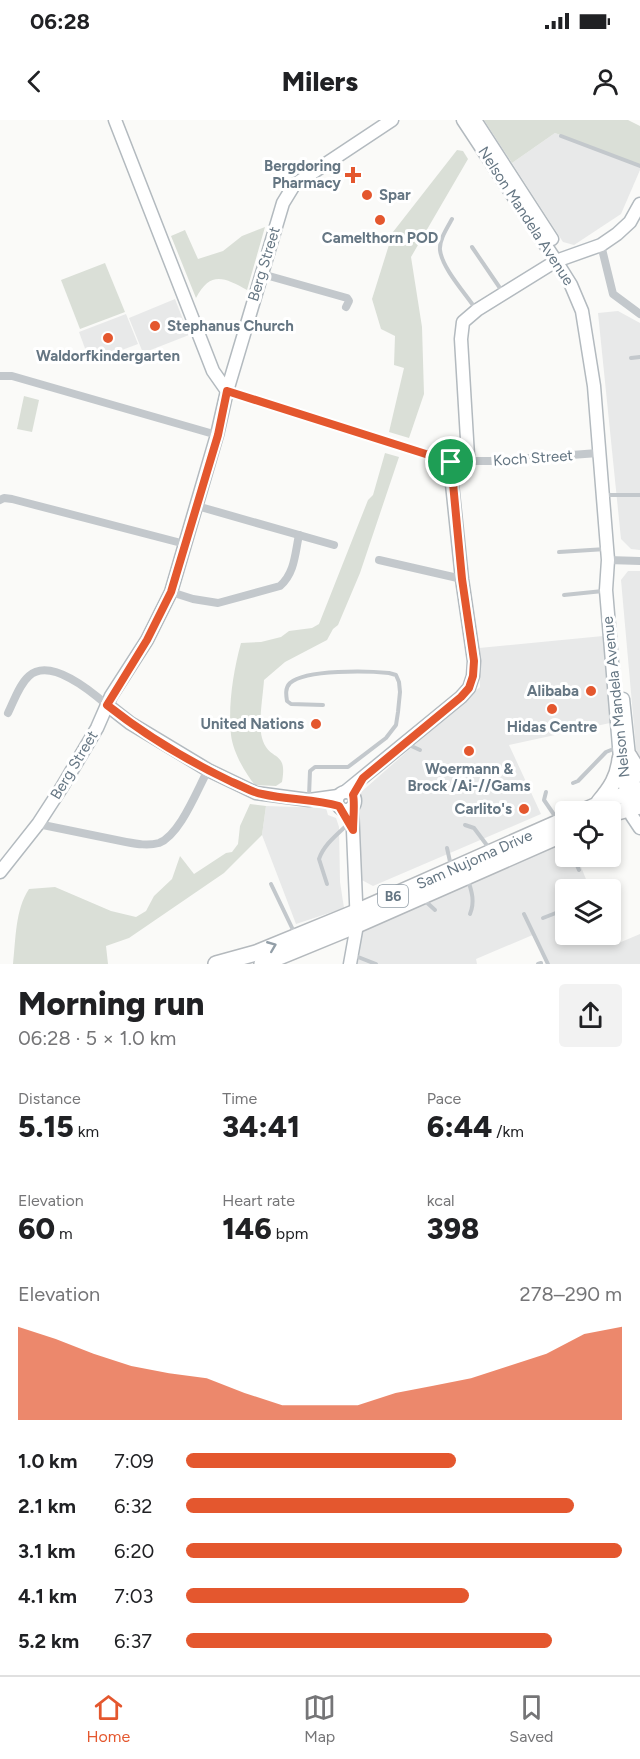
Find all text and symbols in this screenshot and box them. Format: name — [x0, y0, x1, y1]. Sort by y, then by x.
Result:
text: 06:28 — [30, 8, 90, 35]
icon: back — [18, 65, 51, 98]
text: Milers — [282, 65, 358, 98]
icon: person — [589, 65, 622, 98]
street label: Nelson Mandela Avenue — [474, 143, 578, 289]
place label: Bergdoring Pharmacy — [264, 157, 341, 192]
marker: Bergdoring Pharmacy — [346, 168, 360, 182]
place label: Spar — [379, 186, 411, 204]
marker: Spar — [360, 188, 374, 202]
marker: Camelthorn POD — [373, 213, 387, 227]
street label: Berg Street — [244, 224, 284, 303]
place label: Camelthorn POD — [322, 229, 438, 247]
place label: Stephanus Church — [167, 317, 294, 335]
marker: Stephanus Church — [148, 319, 162, 333]
marker: Waldorfkindergarten — [101, 331, 115, 345]
place label: Waldorfkindergarten — [36, 347, 180, 365]
pin — [425, 436, 476, 487]
icon: arrive — [434, 445, 467, 478]
street label: Koch Street — [493, 446, 574, 470]
street label: Nelson Mandela Avenue — [599, 616, 633, 778]
place label: Alibaba — [527, 682, 579, 700]
marker: Alibaba — [584, 684, 598, 698]
marker: Hidas Centre — [545, 702, 559, 716]
place label: United Nations — [201, 715, 304, 733]
marker: United Nations — [309, 717, 323, 731]
place label: Hidas Centre — [507, 718, 598, 736]
street label: Berg Street — [46, 727, 102, 803]
marker: Woermann & Brock /Ai-//Gams — [462, 744, 476, 758]
place label: Woermann & Brock /Ai-//Gams — [408, 760, 530, 795]
place label: Carlito's — [455, 800, 512, 818]
map controls — [555, 801, 621, 945]
button: locate — [555, 801, 621, 867]
marker: Carlito's — [517, 802, 531, 816]
street label: Sam Nujoma Drive — [414, 826, 535, 893]
button: layers — [555, 879, 621, 945]
road number: B6 — [378, 885, 408, 907]
one-way arrow — [266, 941, 277, 953]
text: Morning run — [18, 984, 204, 1023]
button: share — [559, 984, 622, 1047]
text: 06:28 · 5 × 1.0 km — [18, 1026, 176, 1050]
text: Distance — [18, 1089, 81, 1108]
text: Time — [222, 1089, 257, 1108]
text: Pace — [427, 1089, 461, 1108]
text: 5.15 — [18, 1108, 74, 1145]
text: 34:41 — [222, 1108, 300, 1145]
text: 6:44 — [427, 1108, 492, 1145]
text: km — [74, 1122, 99, 1141]
text: /km — [492, 1122, 524, 1141]
text: Elevation — [18, 1191, 84, 1210]
text: Heart rate — [222, 1191, 295, 1210]
text: kcal — [427, 1191, 455, 1210]
text: 60 — [18, 1210, 55, 1247]
text: 146 — [222, 1210, 272, 1247]
text: 398 — [427, 1210, 479, 1247]
text: m — [55, 1224, 73, 1243]
text: bpm — [272, 1224, 308, 1243]
text: Elevation — [18, 1282, 100, 1306]
text: 278–290 m — [520, 1282, 622, 1306]
text: 1.0 km — [18, 1449, 77, 1473]
text: 7:09 — [114, 1449, 154, 1473]
text: 2.1 km — [18, 1494, 76, 1518]
text: 6:32 — [114, 1494, 152, 1518]
text: 3.1 km — [18, 1539, 75, 1563]
text: 6:20 — [114, 1539, 154, 1563]
text: 4.1 km — [18, 1584, 77, 1608]
text: 7:03 — [114, 1584, 154, 1608]
text: 5.2 km — [18, 1629, 79, 1653]
text: 6:37 — [114, 1629, 152, 1653]
tab: Home — [87, 1691, 130, 1746]
tab: Map — [303, 1691, 336, 1746]
tab: Saved — [509, 1691, 553, 1746]

